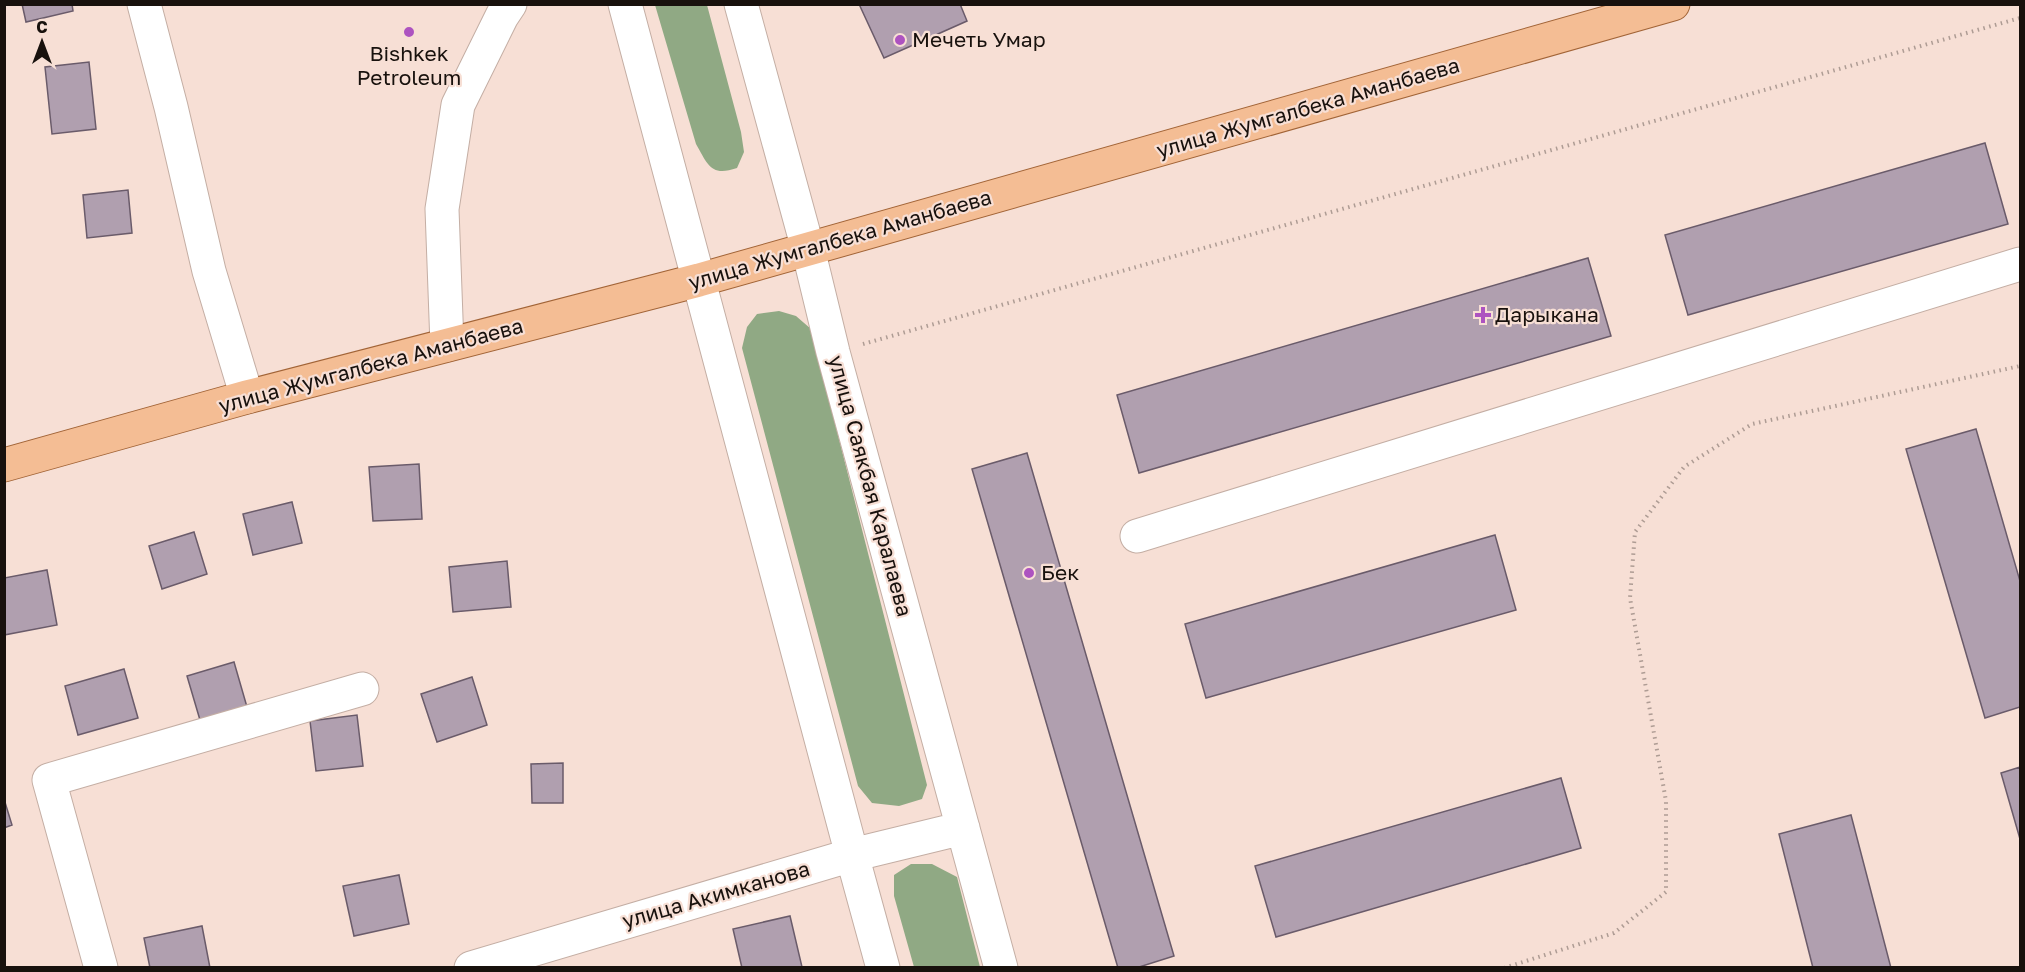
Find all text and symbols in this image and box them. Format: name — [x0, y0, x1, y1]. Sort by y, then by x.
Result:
north arrow — [12, 12, 72, 72]
text: С — [36, 17, 48, 37]
marker: Bishkek Petroleum — [402, 25, 416, 39]
place label: Мечеть Умар — [912, 26, 1046, 52]
marker: Мечеть Умар — [893, 33, 907, 47]
place label: Bishkek Petroleum — [357, 40, 461, 90]
street label: улица Жумгалбека Аманбаева — [1153, 51, 1462, 163]
street label: улица Жумгалбека Аманбаева — [685, 183, 994, 295]
place label: Дарыкана — [1495, 301, 1599, 327]
marker: Дарыкана — [1476, 308, 1490, 322]
street label: улица Жумгалбека Аманбаева — [216, 312, 526, 418]
street label: улица Саякбая Каралаева — [824, 352, 918, 619]
place label: Бек — [1041, 559, 1079, 585]
marker: Бек — [1022, 566, 1036, 580]
street label: улица Акимканова — [619, 855, 812, 933]

